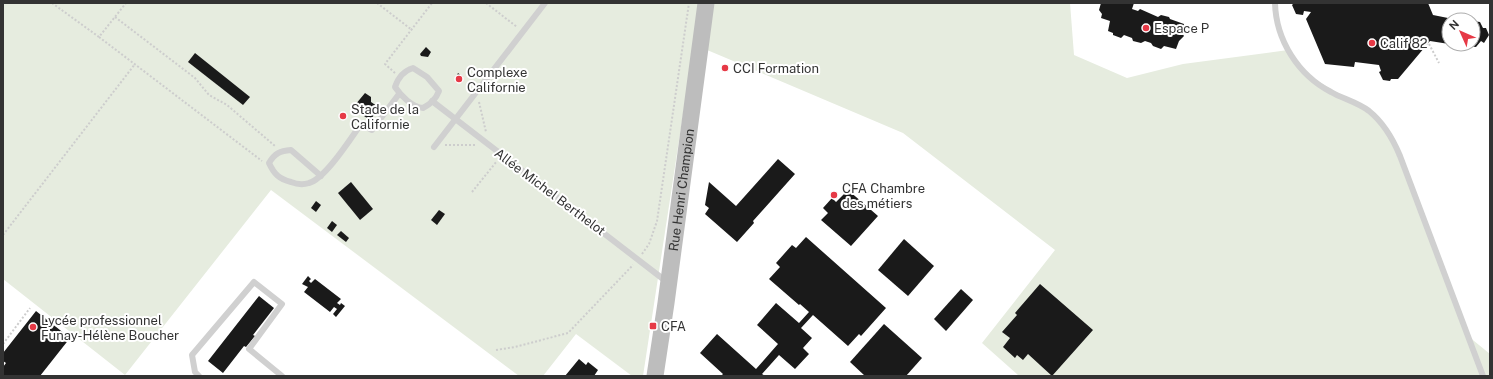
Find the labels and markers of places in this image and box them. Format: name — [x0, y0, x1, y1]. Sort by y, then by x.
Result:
place label: Espace P — [1154, 21, 1209, 36]
marker: Espace P — [1141, 23, 1151, 33]
place label: Calif 82 — [1380, 36, 1428, 51]
marker: Calif 82 — [1367, 38, 1377, 48]
place label: CCI Formation — [733, 61, 819, 76]
marker: CCI Formation — [720, 63, 730, 73]
place label: Complexe Californie — [467, 65, 527, 95]
marker: Complexe Californie — [454, 74, 464, 84]
place label: Stade de la Californie — [351, 102, 419, 132]
marker: Stade de la Californie — [338, 111, 348, 121]
place label: CFA Chambre des métiers — [842, 181, 925, 211]
marker: CFA Chambre des métiers — [829, 190, 839, 200]
place label: Lycée professionnel Funay-Hélène Boucher — [41, 313, 179, 343]
place label: CFA — [661, 319, 686, 334]
marker: CFA — [648, 321, 658, 331]
marker: Lycée professionnel Funay-Hélène Boucher — [28, 322, 38, 332]

